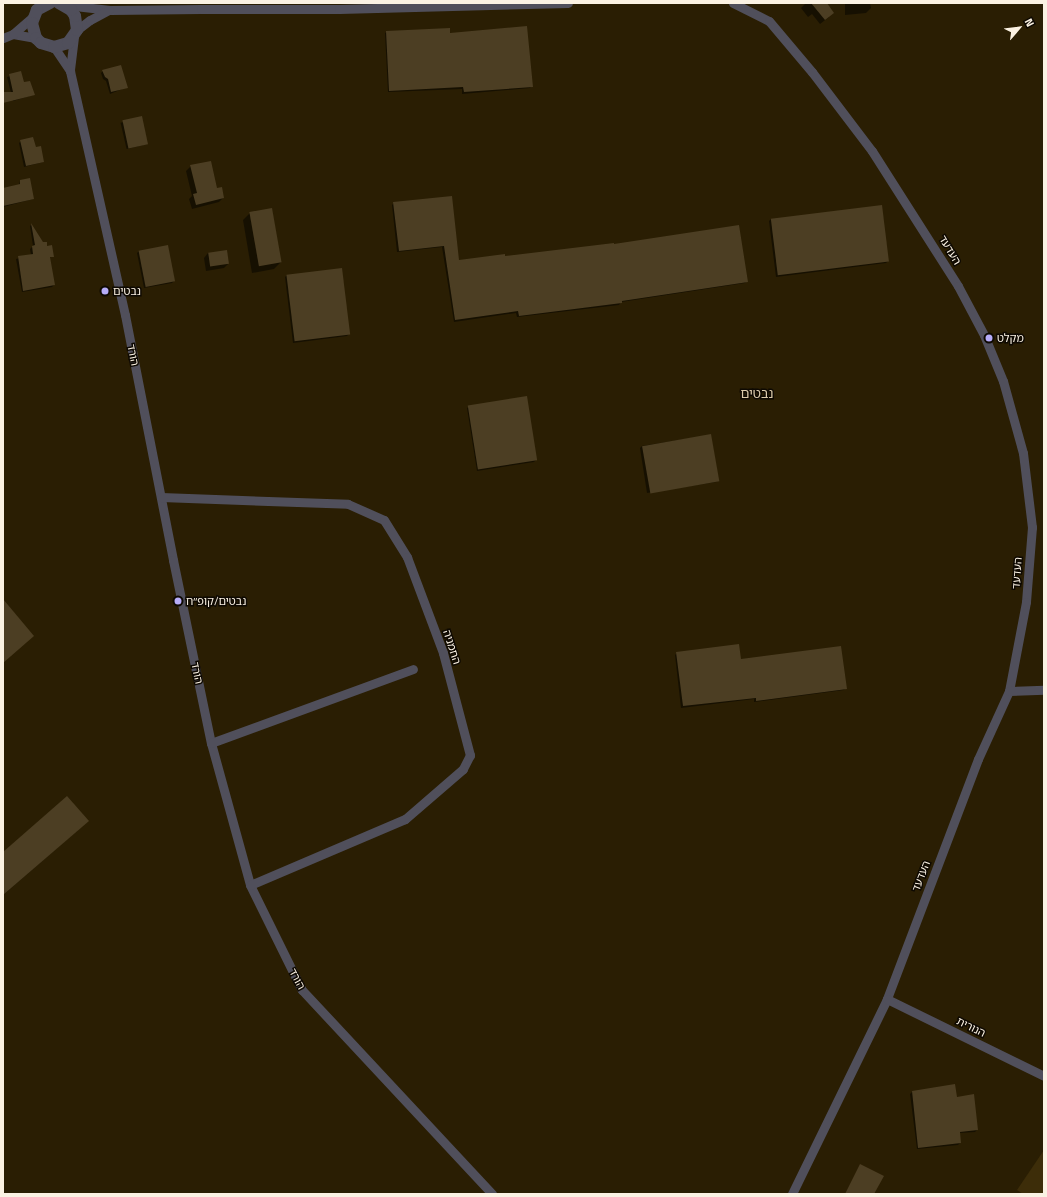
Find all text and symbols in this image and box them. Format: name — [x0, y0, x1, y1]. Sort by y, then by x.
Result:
north arrow — [999, 8, 1039, 48]
text: N — [1021, 15, 1038, 29]
street label: העדעד — [936, 233, 964, 267]
place label: נבטים — [113, 284, 141, 298]
marker: נבטים — [100, 286, 110, 296]
place label: מקלט — [997, 331, 1024, 345]
marker: מקלט — [984, 333, 994, 343]
street label: הורד — [124, 343, 142, 367]
district label: נבטים — [741, 385, 773, 401]
street label: העדעד — [1009, 557, 1025, 589]
place label: נבטים/קופ״ח — [186, 594, 246, 608]
marker: נבטים/קופ״ח — [173, 596, 183, 606]
street label: החמניה — [440, 628, 464, 666]
street label: הורד — [188, 661, 206, 685]
street label: העדעד — [909, 859, 933, 893]
street label: הורד — [286, 966, 308, 992]
street label: הנורית — [954, 1014, 988, 1040]

